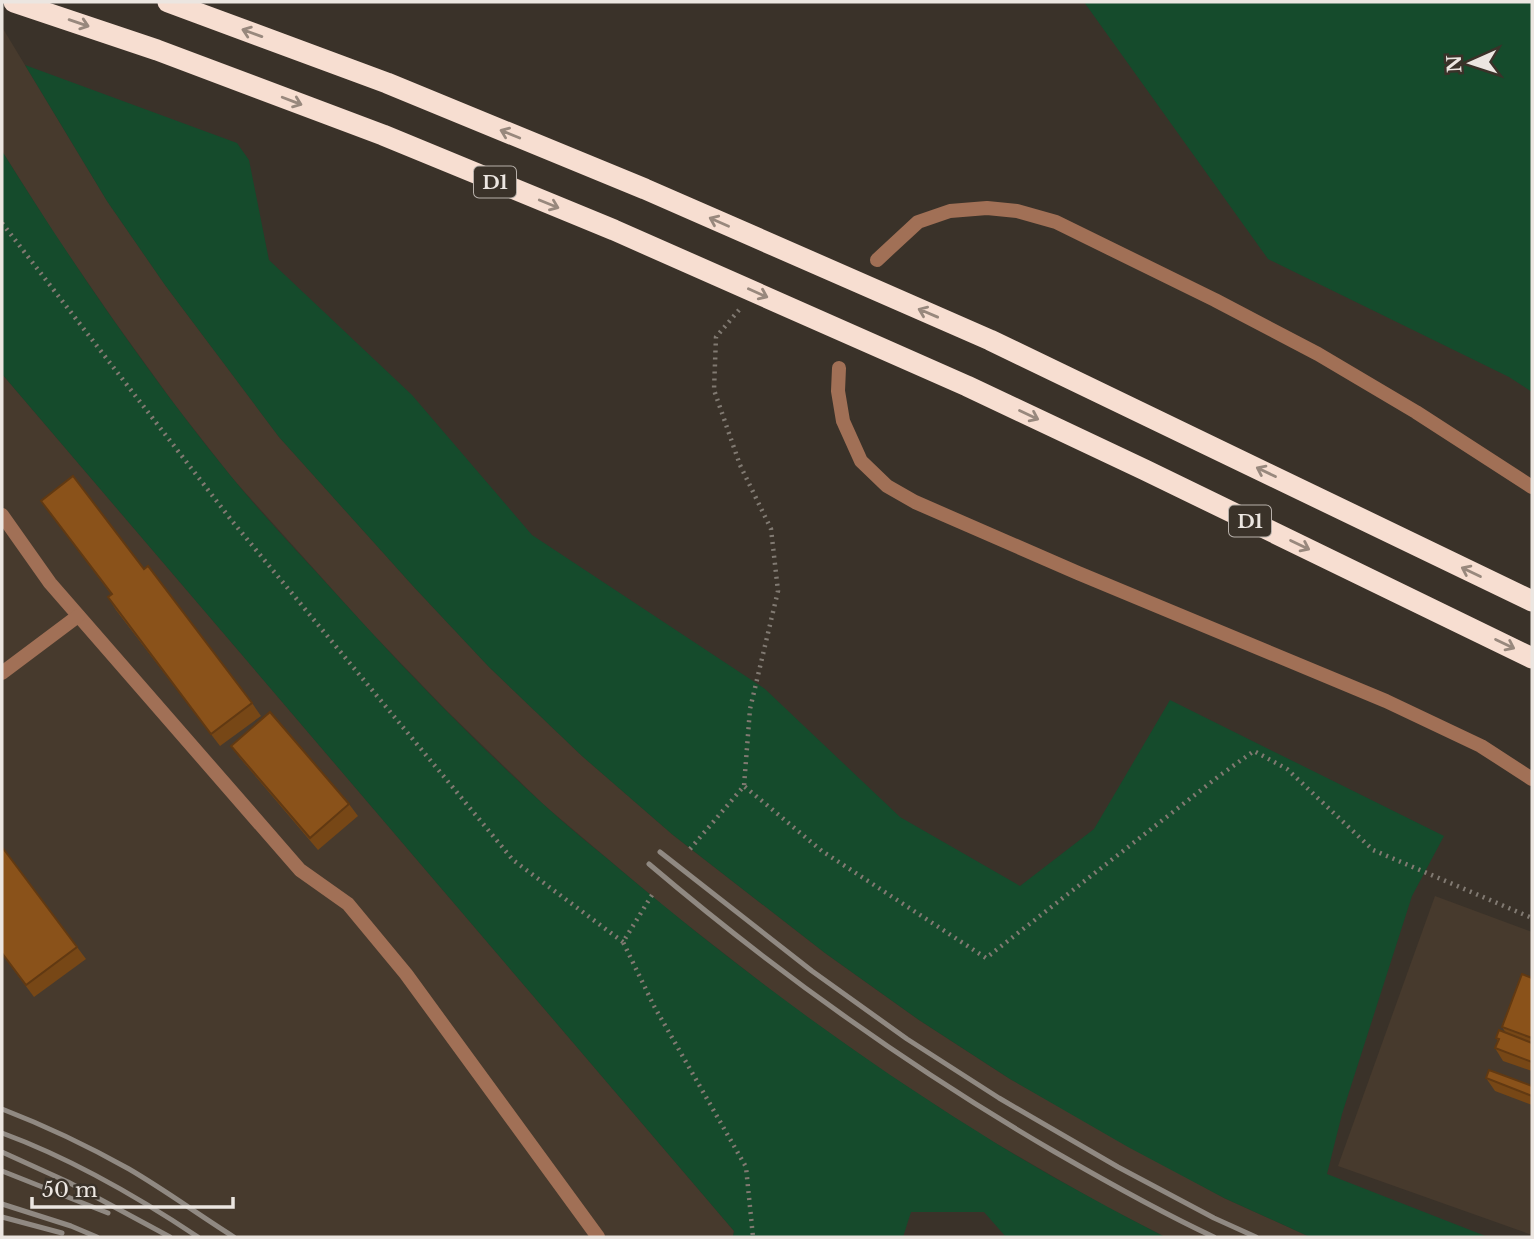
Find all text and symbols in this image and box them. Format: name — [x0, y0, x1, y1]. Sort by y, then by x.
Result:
one-way arrow — [67, 18, 89, 31]
one-way arrow — [242, 25, 264, 38]
north arrow — [1436, 28, 1506, 98]
text: N — [1443, 54, 1466, 73]
one-way arrow — [281, 96, 303, 109]
one-way arrow — [499, 126, 521, 139]
road number: D1 — [474, 166, 516, 198]
one-way arrow — [538, 198, 559, 211]
one-way arrow — [709, 215, 730, 228]
one-way arrow — [747, 287, 768, 300]
one-way arrow — [918, 306, 939, 319]
one-way arrow — [1017, 409, 1039, 422]
one-way arrow — [1256, 465, 1277, 479]
road number: D1 — [1229, 506, 1271, 536]
one-way arrow — [1289, 539, 1310, 553]
one-way arrow — [1461, 564, 1482, 578]
one-way arrow — [1494, 638, 1515, 652]
scale bar — [32, 1166, 233, 1210]
text: 50 m — [42, 1177, 98, 1203]

